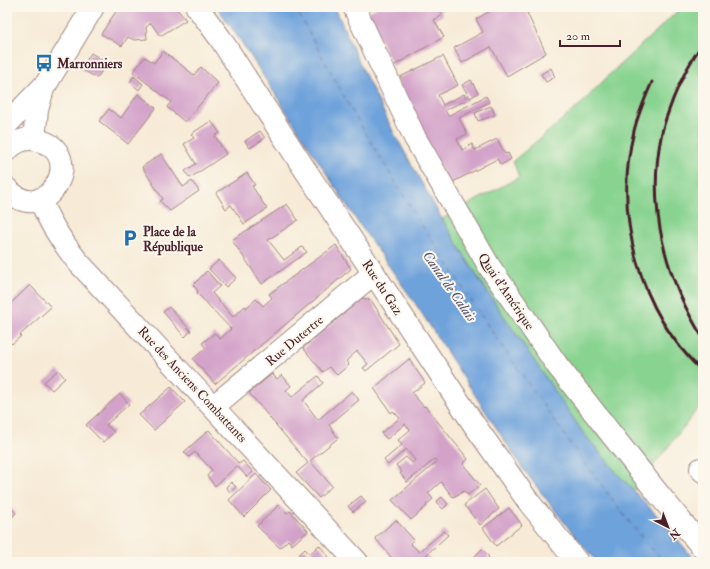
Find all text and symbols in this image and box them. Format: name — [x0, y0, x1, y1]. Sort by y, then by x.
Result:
scale bar — [560, 22, 620, 48]
text: 20 m — [566, 29, 591, 44]
bus stop icon: Marronniers — [34, 53, 54, 73]
place label: Marronniers — [56, 56, 123, 72]
place label: Place de la République — [143, 224, 203, 256]
parking icon: Place de la République — [120, 228, 140, 248]
water label: Canal de Calais — [419, 248, 481, 326]
street label: Quai d'Amérique — [475, 250, 538, 334]
street label: Rue du Gaz — [358, 257, 406, 319]
street label: Rue Dutertre — [263, 312, 327, 369]
street label: Rue des Anciens Combattants — [134, 323, 251, 446]
north arrow — [648, 507, 688, 547]
text: N — [665, 525, 683, 543]

